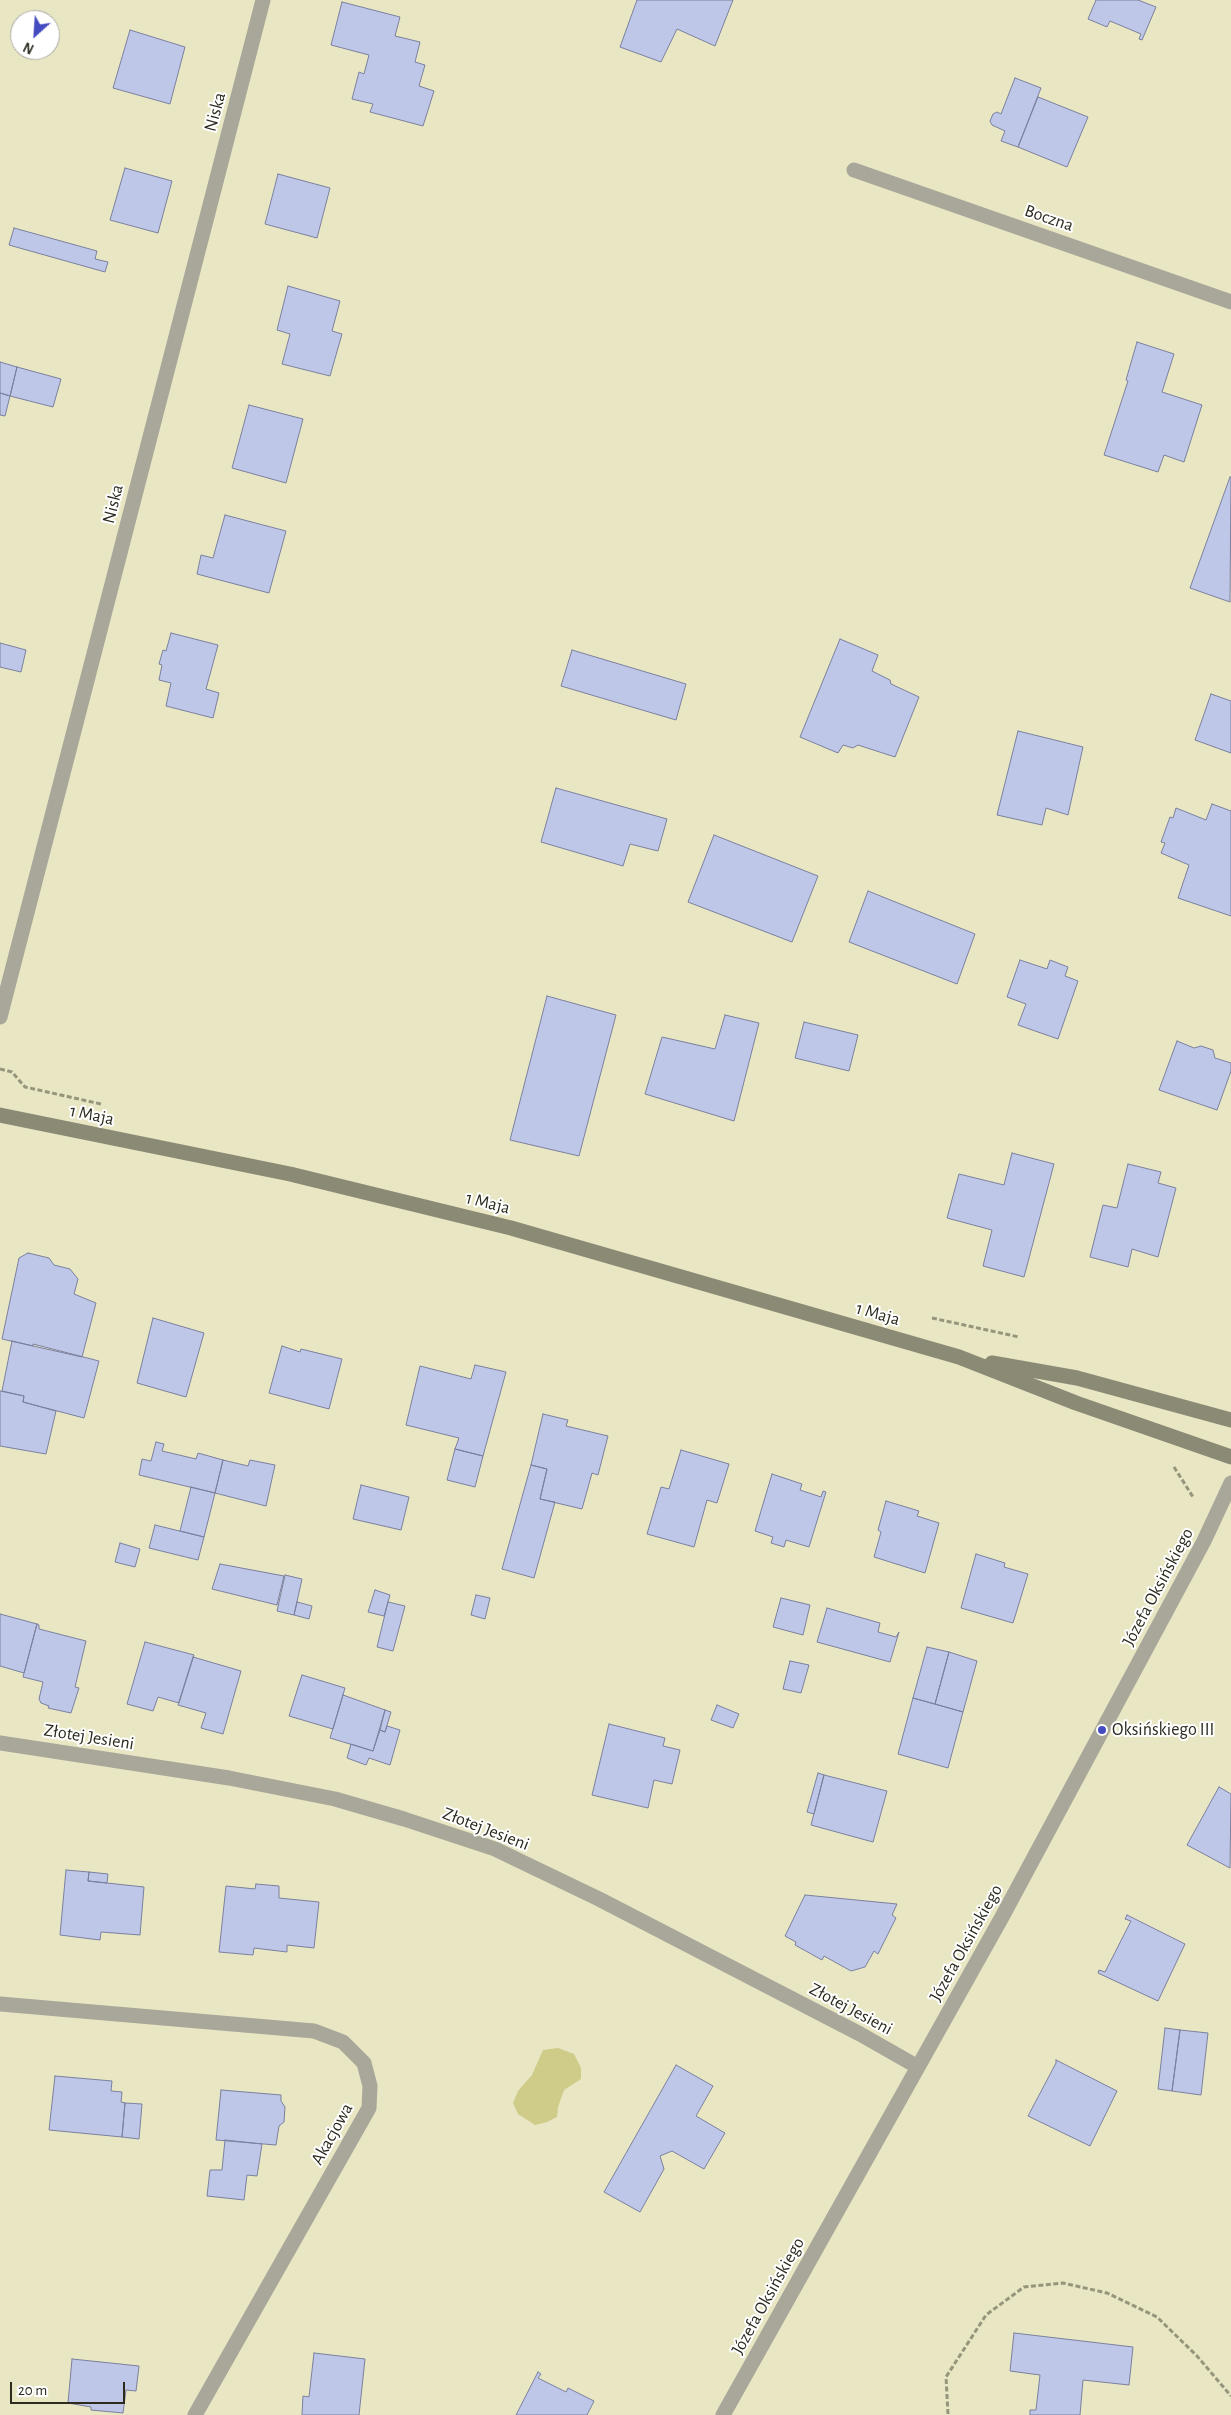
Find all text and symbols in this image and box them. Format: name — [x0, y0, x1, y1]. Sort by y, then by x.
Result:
north arrow — [10, 10, 60, 60]
text: N — [21, 39, 36, 56]
street label: Niska — [199, 90, 231, 134]
street label: Boczna — [1022, 200, 1076, 236]
street label: Niska — [98, 482, 128, 526]
street label: 1 Maja — [68, 1100, 116, 1130]
street label: 1 Maja — [464, 1187, 512, 1219]
street label: 1 Maja — [854, 1297, 902, 1331]
street label: Józefa Oksińskiego — [1118, 1524, 1198, 1650]
street label: Złotej Jesieni — [42, 1719, 136, 1755]
place label: Oksińskiego III — [1112, 1719, 1214, 1741]
marker: Oksińskiego III — [1096, 1724, 1108, 1736]
street label: Złotej Jesieni — [440, 1803, 532, 1855]
street label: Józefa Oksińskiego — [925, 1881, 1007, 2005]
street label: Złotej Jesieni — [806, 1978, 896, 2040]
street label: Akacjowa — [306, 2099, 358, 2169]
street label: Józefa Oksińskiego — [727, 2234, 809, 2358]
scale bar — [12, 2372, 128, 2404]
text: 20 m — [18, 2383, 47, 2398]

